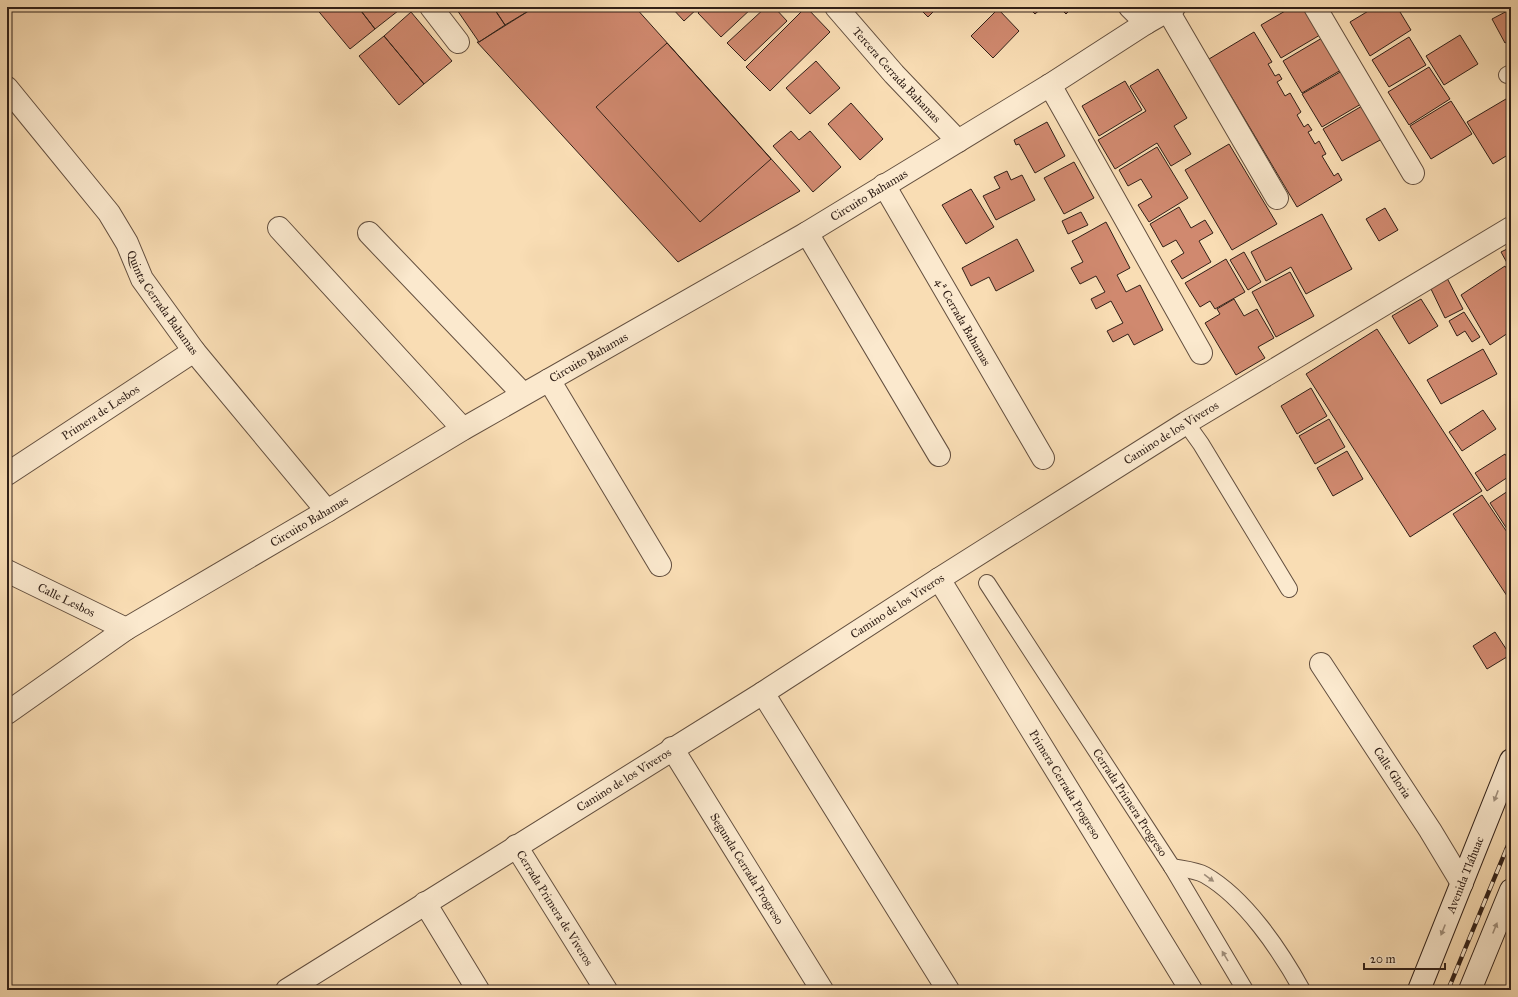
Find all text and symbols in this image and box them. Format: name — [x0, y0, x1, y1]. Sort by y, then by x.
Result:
street label: Tercera Cerrada Bahamas — [850, 24, 944, 125]
street label: Circuito Bahamas — [828, 166, 910, 224]
street label: Quinta Cerrada Bahamas — [124, 248, 201, 358]
street label: 4ª Cerrada Bahamas — [932, 276, 994, 368]
street label: Circuito Bahamas — [547, 330, 630, 385]
street label: Primera de Lesbos — [59, 382, 142, 443]
street label: Camino de los Viveros — [1121, 398, 1221, 468]
street label: Circuito Bahamas — [268, 493, 351, 550]
street label: Camino de los Viveros — [848, 571, 947, 642]
street label: Calle Lesbos — [35, 580, 97, 620]
street label: Primera Cerrada Progreso — [1026, 727, 1104, 842]
street label: Calle Gloria — [1370, 744, 1415, 802]
street label: Camino de los Viveros — [574, 745, 674, 815]
street label: Cerrada Primera Progreso — [1090, 746, 1170, 859]
one-way arrow — [1492, 790, 1498, 802]
street label: Segunda Cerrada Progreso — [707, 811, 787, 927]
street label: Avenida Tláhuac — [1443, 834, 1487, 916]
street label: Cerrada Primera de Viveros — [513, 848, 596, 968]
one-way arrow — [1204, 874, 1214, 882]
one-way arrow — [1493, 922, 1499, 934]
one-way arrow — [1439, 924, 1445, 936]
scale bar — [1364, 945, 1445, 971]
one-way arrow — [1222, 950, 1229, 962]
text: 20 m — [1370, 952, 1396, 966]

